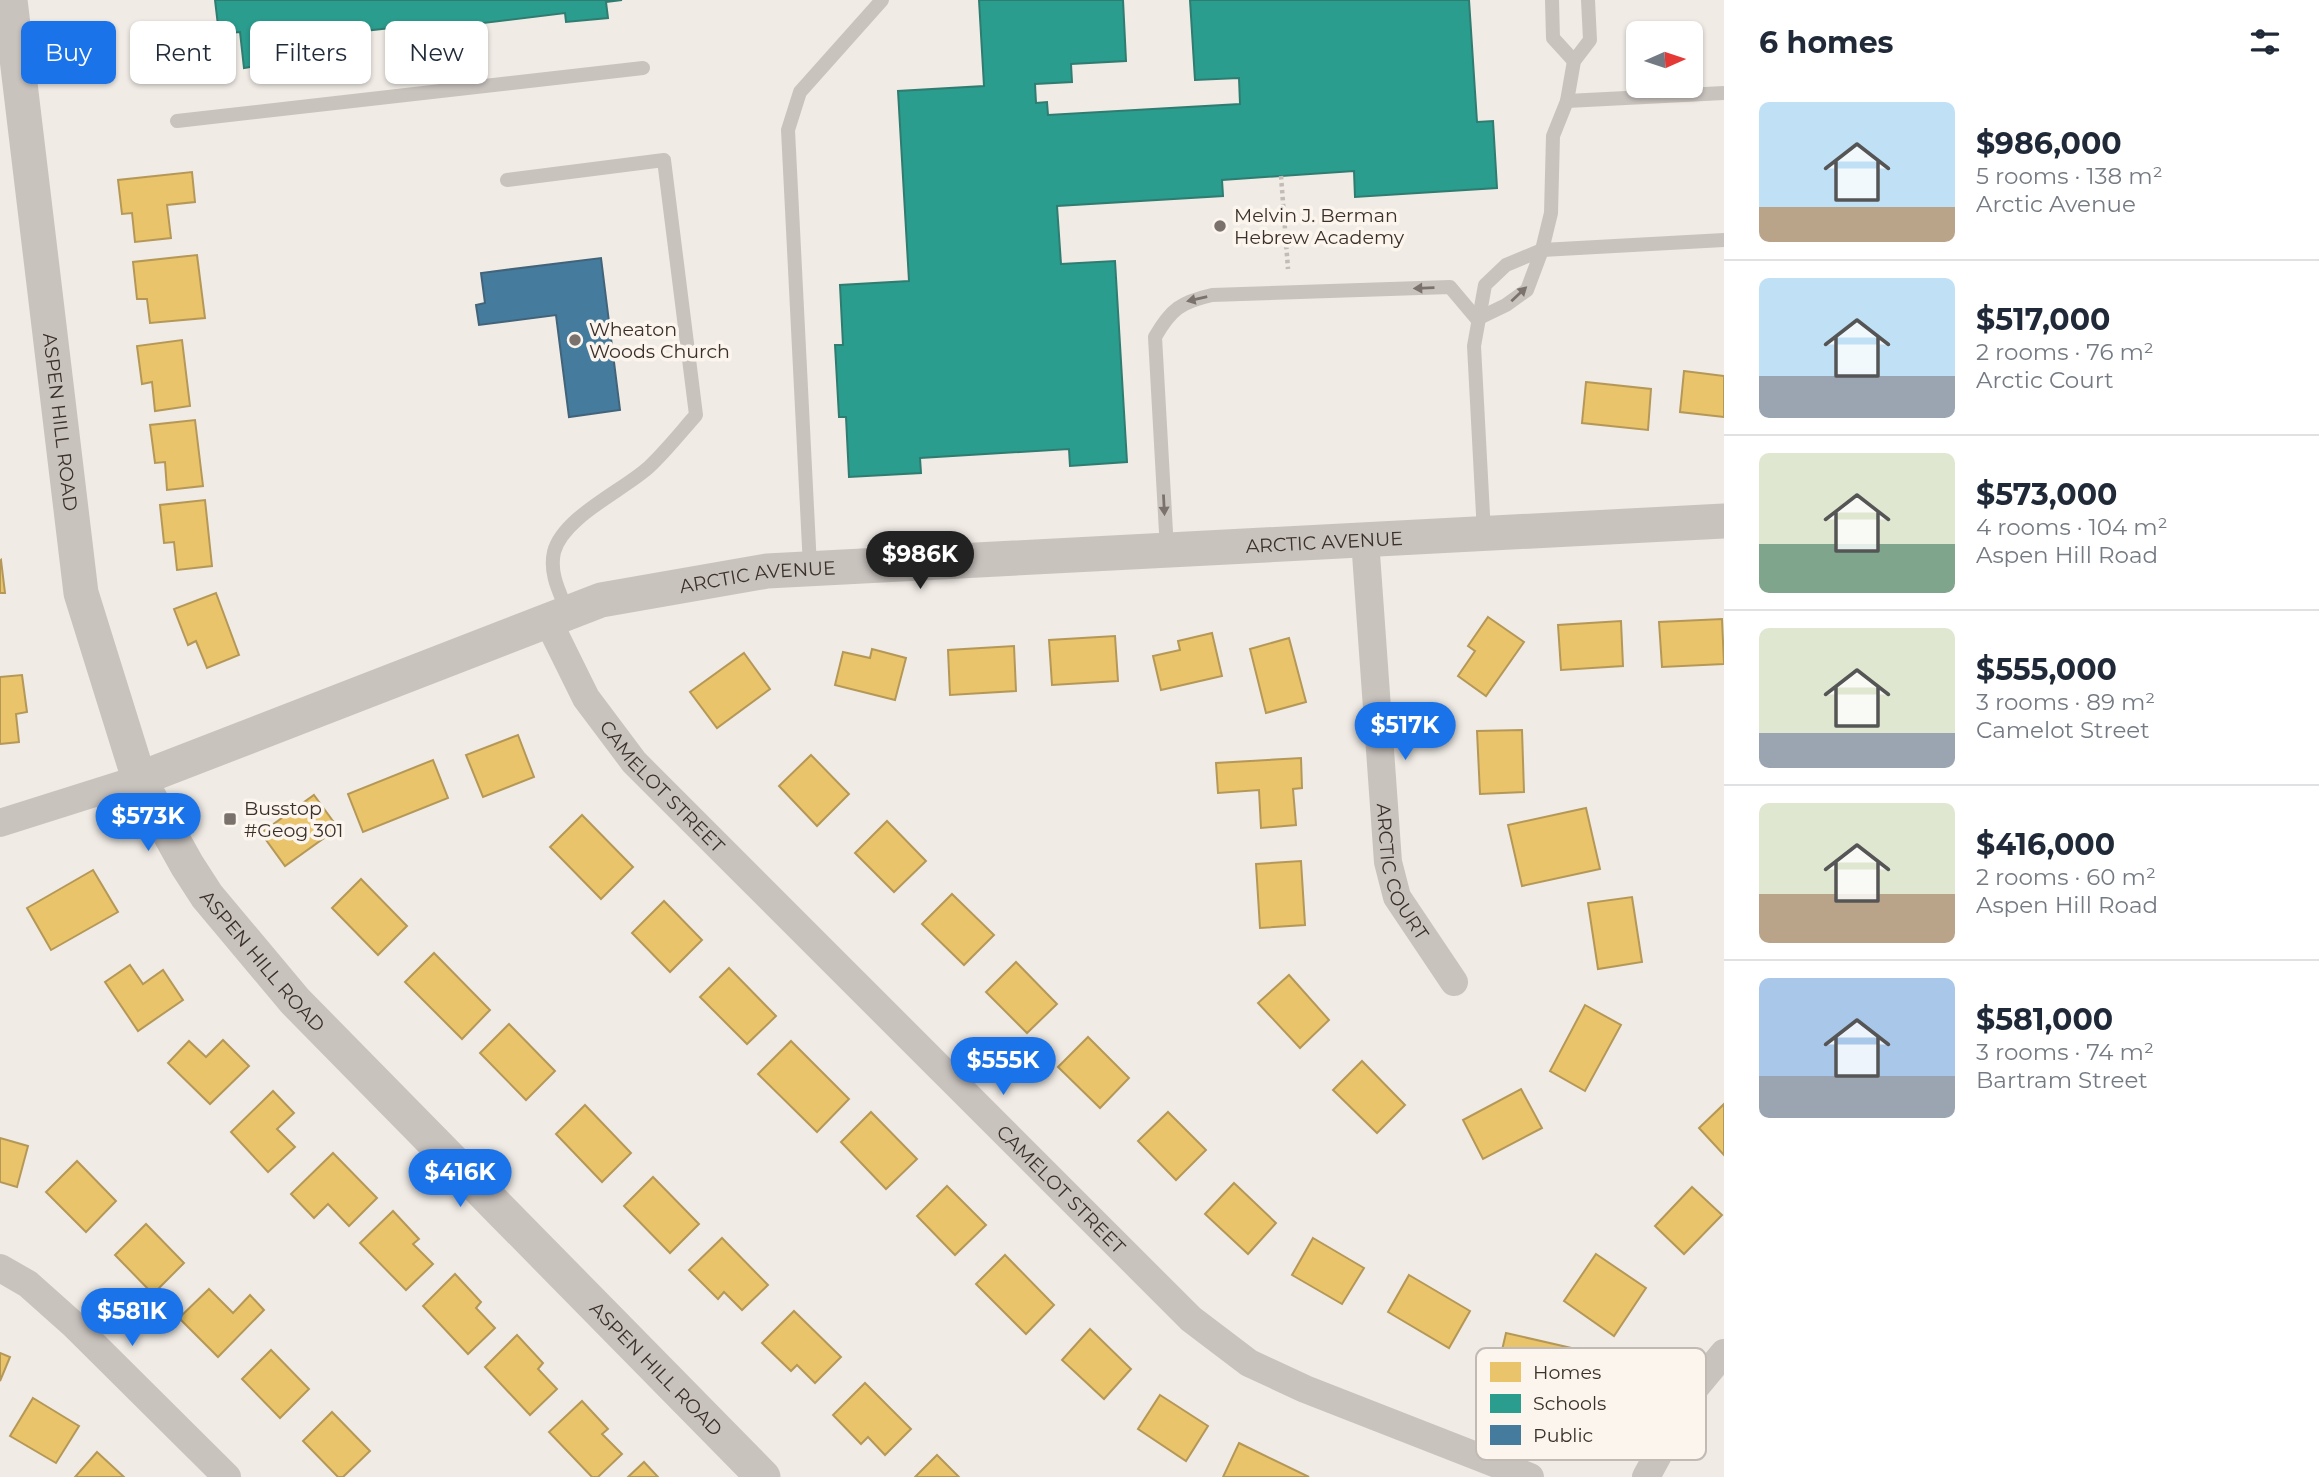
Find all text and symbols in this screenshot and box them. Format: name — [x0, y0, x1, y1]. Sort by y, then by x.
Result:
chip: Buy — [21, 21, 116, 84]
chip: Rent — [130, 21, 236, 84]
chip: Filters — [250, 21, 371, 84]
chip: New — [385, 21, 488, 84]
north arrow — [1626, 21, 1703, 98]
map controls — [1626, 21, 1703, 98]
icon: filters — [2246, 23, 2284, 61]
text: 6 homes — [1759, 24, 1894, 61]
text: $986,000 — [1976, 125, 2122, 162]
icon: home — [1815, 130, 1899, 214]
text: 5 rooms · 138 m² — [1976, 162, 2163, 190]
text: Arctic Avenue — [1976, 190, 2136, 218]
place label: Melvin J. Berman Hebrew Academy — [1234, 204, 1405, 249]
marker: Melvin J. Berman Hebrew Academy — [1212, 218, 1228, 234]
one-way arrow — [1412, 282, 1434, 294]
one-way arrow — [1511, 286, 1528, 302]
one-way arrow — [1186, 294, 1208, 305]
text: $517,000 — [1976, 301, 2110, 338]
icon: home — [1815, 306, 1899, 390]
place label: Wheaton Woods Church — [589, 318, 730, 363]
street label: ASPEN HILL ROAD — [38, 332, 83, 512]
marker: Wheaton Woods Church — [567, 332, 583, 348]
text: 2 rooms · 76 m² — [1976, 338, 2154, 366]
text: Arctic Court — [1976, 366, 2114, 394]
text: $573,000 — [1976, 476, 2117, 513]
icon: home — [1815, 481, 1899, 565]
one-way arrow — [1159, 494, 1170, 516]
text: 4 rooms · 104 m² — [1976, 513, 2168, 541]
street label: ARCTIC AVENUE — [1245, 526, 1404, 557]
pin: $986K — [871, 532, 969, 591]
text: $986K — [882, 540, 958, 568]
text: Aspen Hill Road — [1976, 541, 2158, 569]
street label: ARCTIC AVENUE — [678, 556, 836, 598]
text: $555,000 — [1976, 651, 2117, 688]
icon: home — [1815, 656, 1899, 740]
text: 3 rooms · 89 m² — [1976, 688, 2155, 716]
pin: $517K — [1356, 702, 1454, 762]
text: $517K — [1371, 711, 1439, 739]
street label: CAMELOT STREET — [595, 716, 730, 858]
text: Camelot Street — [1976, 716, 2150, 744]
pin: $573K — [99, 794, 197, 853]
place label: Busstop #Geog 301 — [244, 797, 343, 842]
text: $573K — [112, 802, 184, 830]
street label: ARCTIC COURT — [1372, 803, 1434, 944]
marker: Busstop #Geog 301 — [222, 811, 238, 827]
text: $416,000 — [1976, 826, 2115, 863]
icon: home — [1815, 831, 1899, 915]
text: 2 rooms · 60 m² — [1976, 863, 2156, 891]
street label: ASPEN HILL ROAD — [196, 885, 330, 1036]
text: Aspen Hill Road — [1976, 891, 2158, 919]
text: $581,000 — [1976, 1001, 2113, 1038]
icon: home — [1815, 1006, 1899, 1090]
pin: $555K — [954, 1038, 1052, 1097]
text: 3 rooms · 74 m² — [1976, 1038, 2154, 1066]
text: $555K — [967, 1046, 1039, 1074]
text: Bartram Street — [1976, 1066, 2148, 1094]
street label: CAMELOT STREET — [992, 1120, 1130, 1258]
pin: $416K — [411, 1150, 509, 1209]
text: $416K — [425, 1158, 495, 1186]
pin: $581K — [83, 1288, 181, 1348]
text: $581K — [97, 1297, 167, 1325]
street label: ASPEN HILL ROAD — [585, 1297, 728, 1441]
legend — [1476, 1348, 1706, 1460]
text: Homes — [1533, 1361, 1601, 1384]
text: Schools — [1533, 1392, 1606, 1415]
text: Public — [1533, 1424, 1593, 1447]

